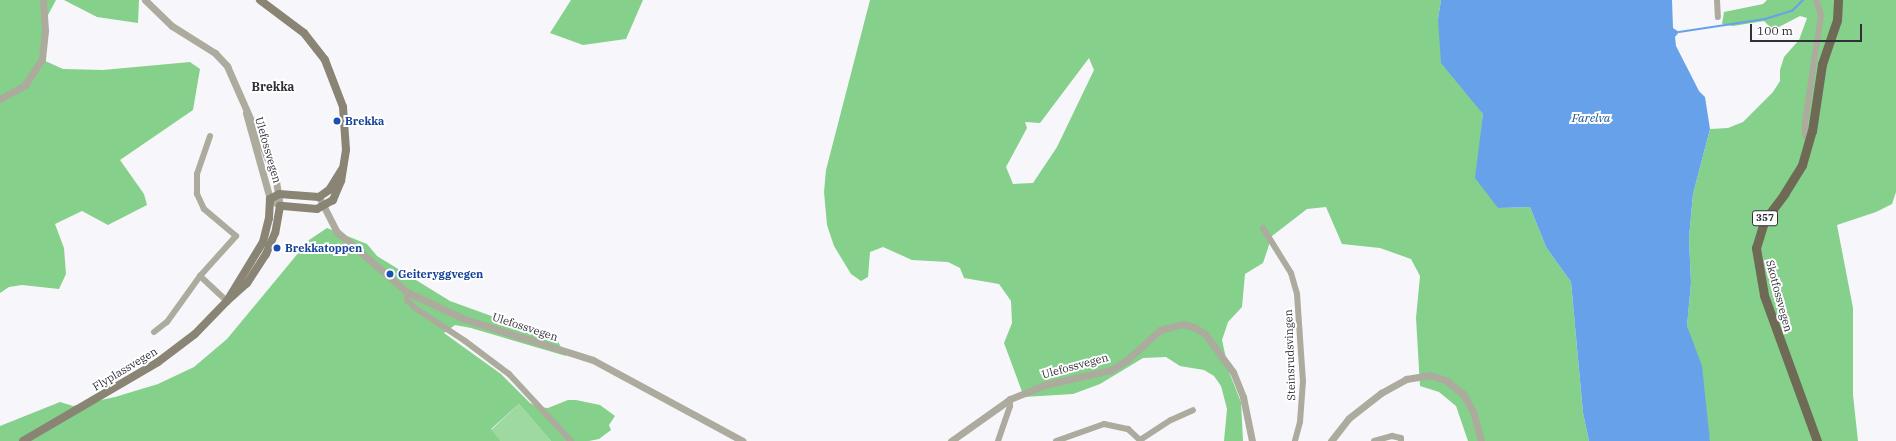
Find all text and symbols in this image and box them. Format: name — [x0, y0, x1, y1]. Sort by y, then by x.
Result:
scale bar — [1752, 16, 1864, 42]
text: 100 m — [1757, 23, 1793, 38]
district label: Brekka — [252, 80, 294, 94]
water label: Farelva — [1572, 111, 1610, 125]
place label: Brekka — [345, 114, 384, 128]
street label: Ulefossvegen — [252, 115, 284, 185]
marker: Brekka — [332, 116, 342, 126]
road number: 357 — [1752, 210, 1778, 226]
place label: Brekkatoppen — [285, 241, 362, 255]
marker: Brekkatoppen — [272, 243, 282, 253]
street label: Skotfossvegen — [1763, 259, 1795, 333]
place label: Geiteryggvegen — [398, 267, 483, 281]
marker: Geiteryggvegen — [385, 269, 395, 279]
street label: Steinsrudsvingen — [1282, 309, 1298, 401]
street label: Ulefossvegen — [490, 310, 560, 344]
street label: Flyplassvegen — [90, 344, 160, 394]
street label: Ulefossvegen — [1040, 351, 1110, 381]

